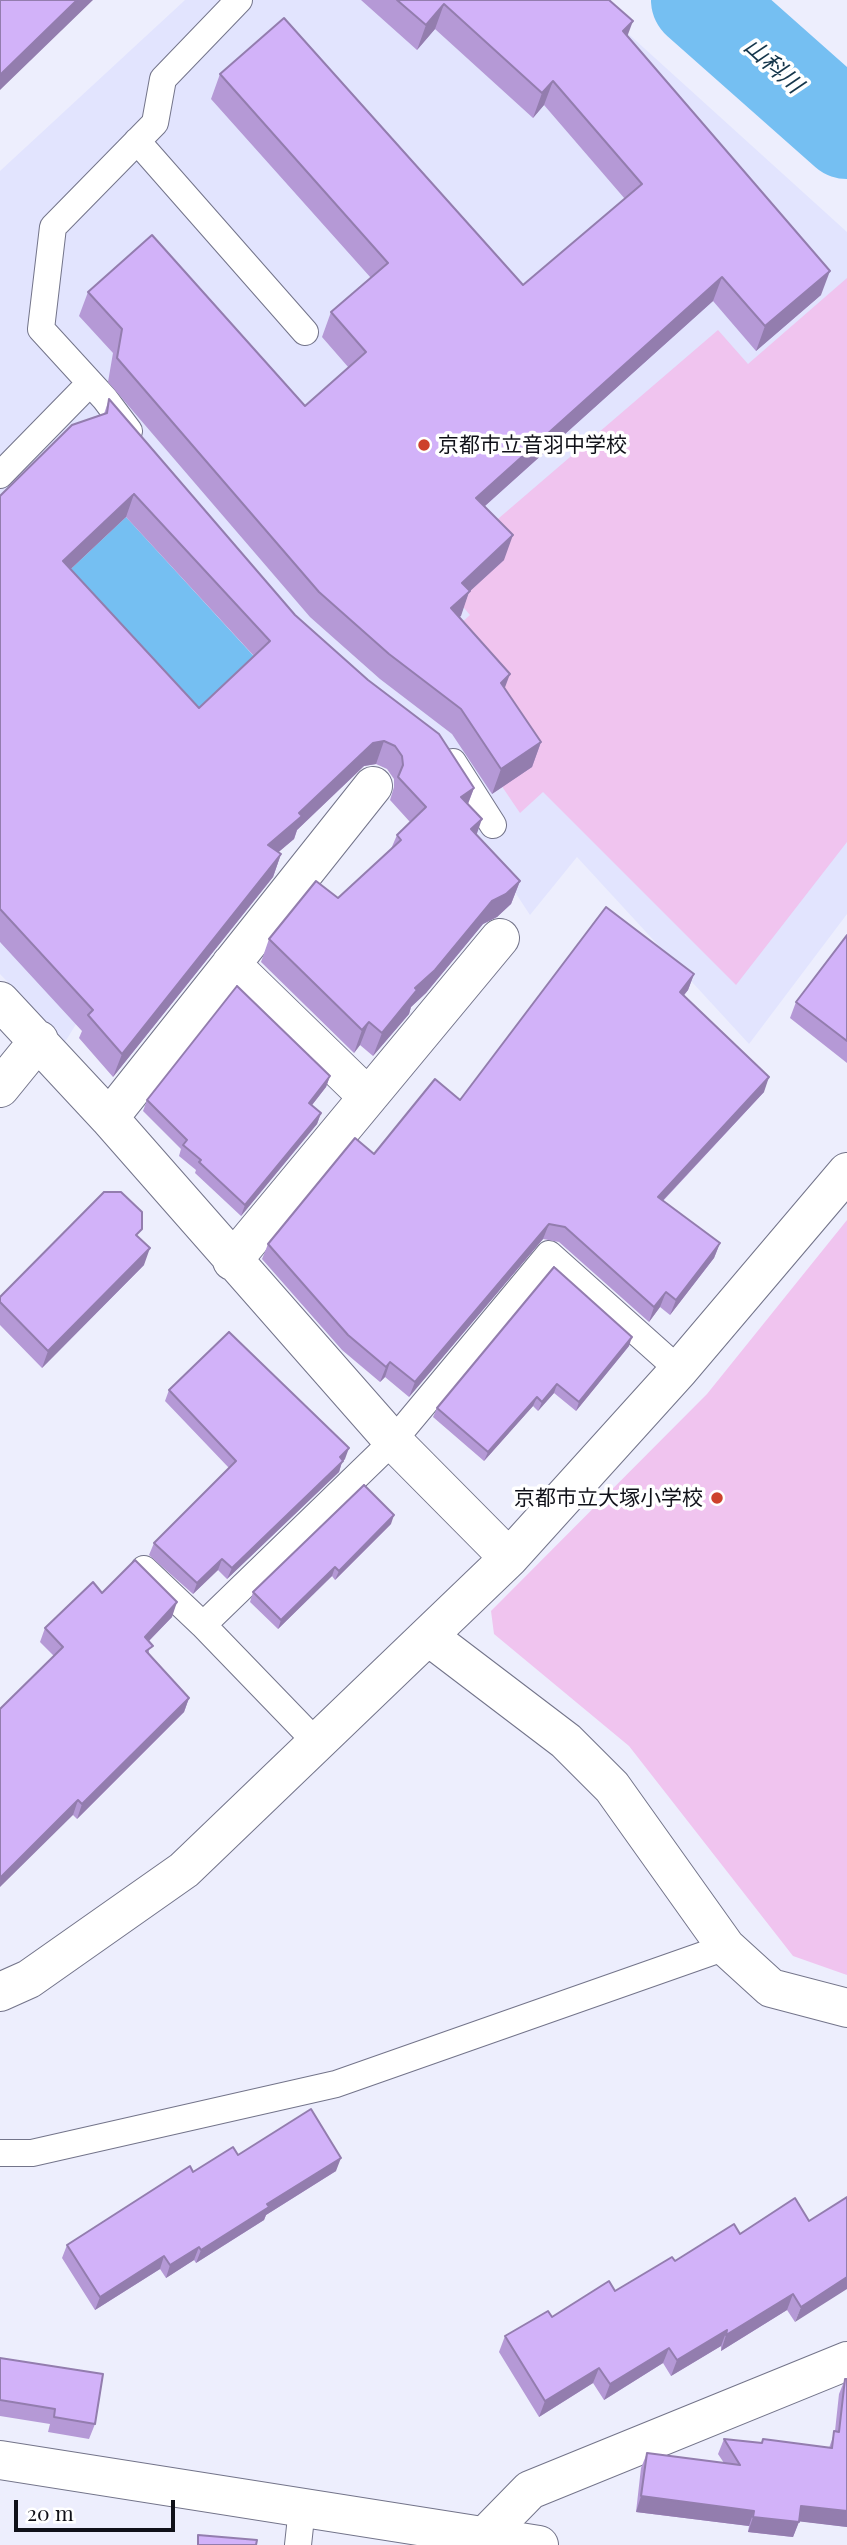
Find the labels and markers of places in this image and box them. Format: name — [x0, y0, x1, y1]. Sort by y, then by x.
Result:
place label: 京都市立音羽中学校 — [438, 432, 627, 458]
marker: 京都市立音羽中学校 — [416, 437, 432, 453]
place label: 京都市立大塚小学校 — [514, 1485, 703, 1511]
marker: 京都市立大塚小学校 — [709, 1490, 725, 1506]

